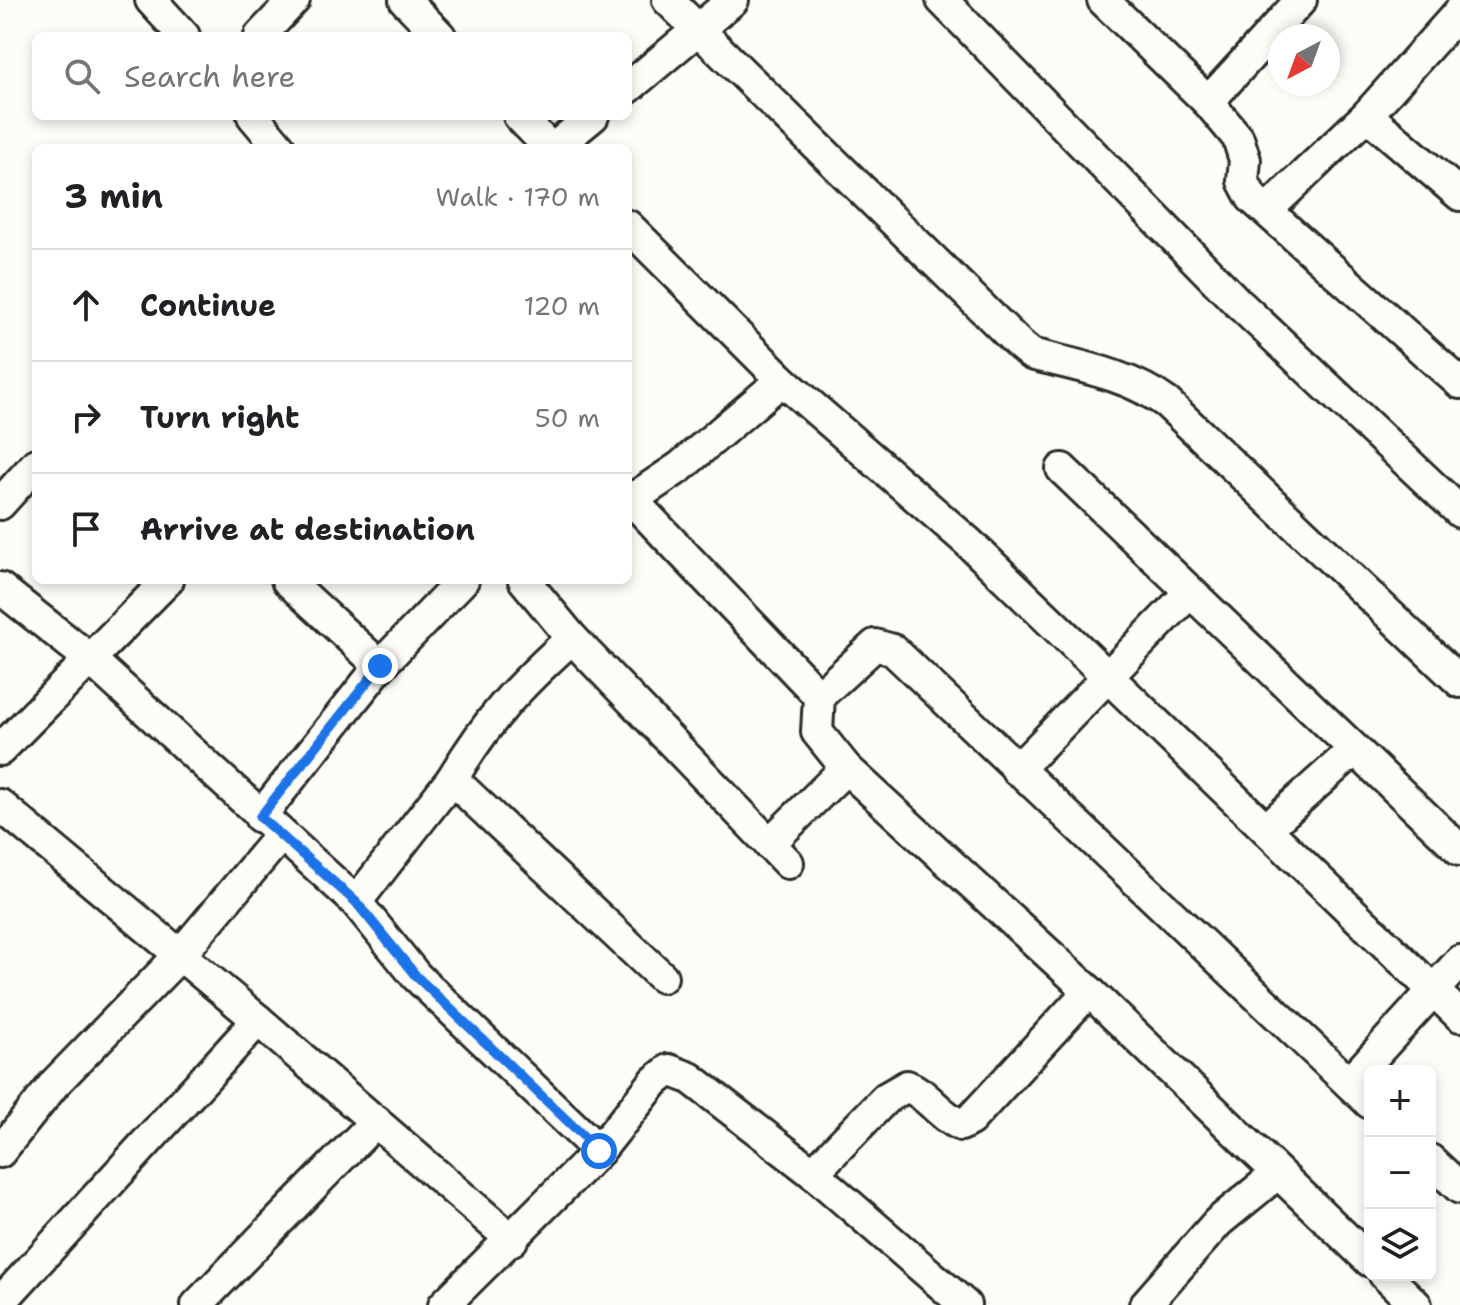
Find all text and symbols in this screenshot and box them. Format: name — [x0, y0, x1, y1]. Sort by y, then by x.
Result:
north arrow — [1268, 24, 1340, 96]
search box — [32, 32, 632, 120]
icon: search — [60, 54, 104, 98]
text: Search here — [124, 56, 295, 97]
text: 3 min — [64, 173, 163, 219]
text: Walk · 170 m — [436, 179, 600, 214]
icon: ahead — [64, 283, 108, 327]
text: Continue — [140, 285, 276, 326]
text: 120 m — [524, 288, 600, 323]
icon: right — [64, 395, 108, 439]
text: Turn right — [140, 397, 299, 438]
text: 50 m — [535, 400, 600, 435]
icon: arrive — [64, 507, 108, 551]
text: Arrive at destination — [140, 509, 475, 550]
route end — [362, 648, 398, 684]
map controls — [1364, 1065, 1436, 1281]
button: + — [1364, 1065, 1436, 1137]
route start — [581, 1133, 617, 1169]
button: − — [1364, 1137, 1436, 1209]
button: layers — [1364, 1209, 1436, 1281]

